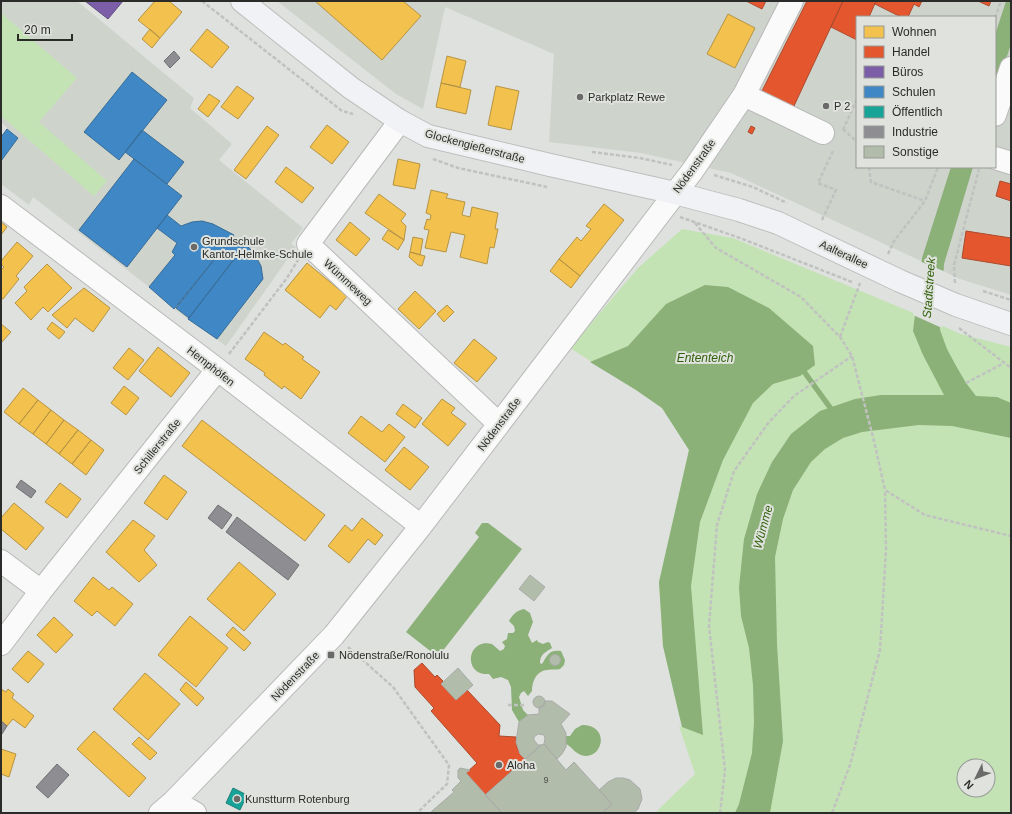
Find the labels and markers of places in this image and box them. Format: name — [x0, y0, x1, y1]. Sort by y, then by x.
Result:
place label: Parkplatz Rewe — [588, 91, 665, 103]
marker: Parkplatz Rewe — [575, 92, 585, 102]
place label: P 2 — [834, 100, 850, 112]
marker: P 2 — [821, 101, 831, 111]
place label: Grundschule Kantor-Helmke-Schule — [202, 235, 313, 260]
marker: Grundschule Kantor-Helmke-Schule — [189, 242, 199, 252]
place label: Nödenstraße/Ronolulu — [339, 649, 449, 661]
marker: Nödenstraße/Ronolulu — [326, 650, 336, 660]
place label: Aloha — [507, 759, 536, 771]
marker: Aloha — [494, 760, 504, 770]
place label: Kunstturm Rotenburg — [245, 793, 350, 805]
marker: Kunstturm Rotenburg — [232, 794, 242, 804]

